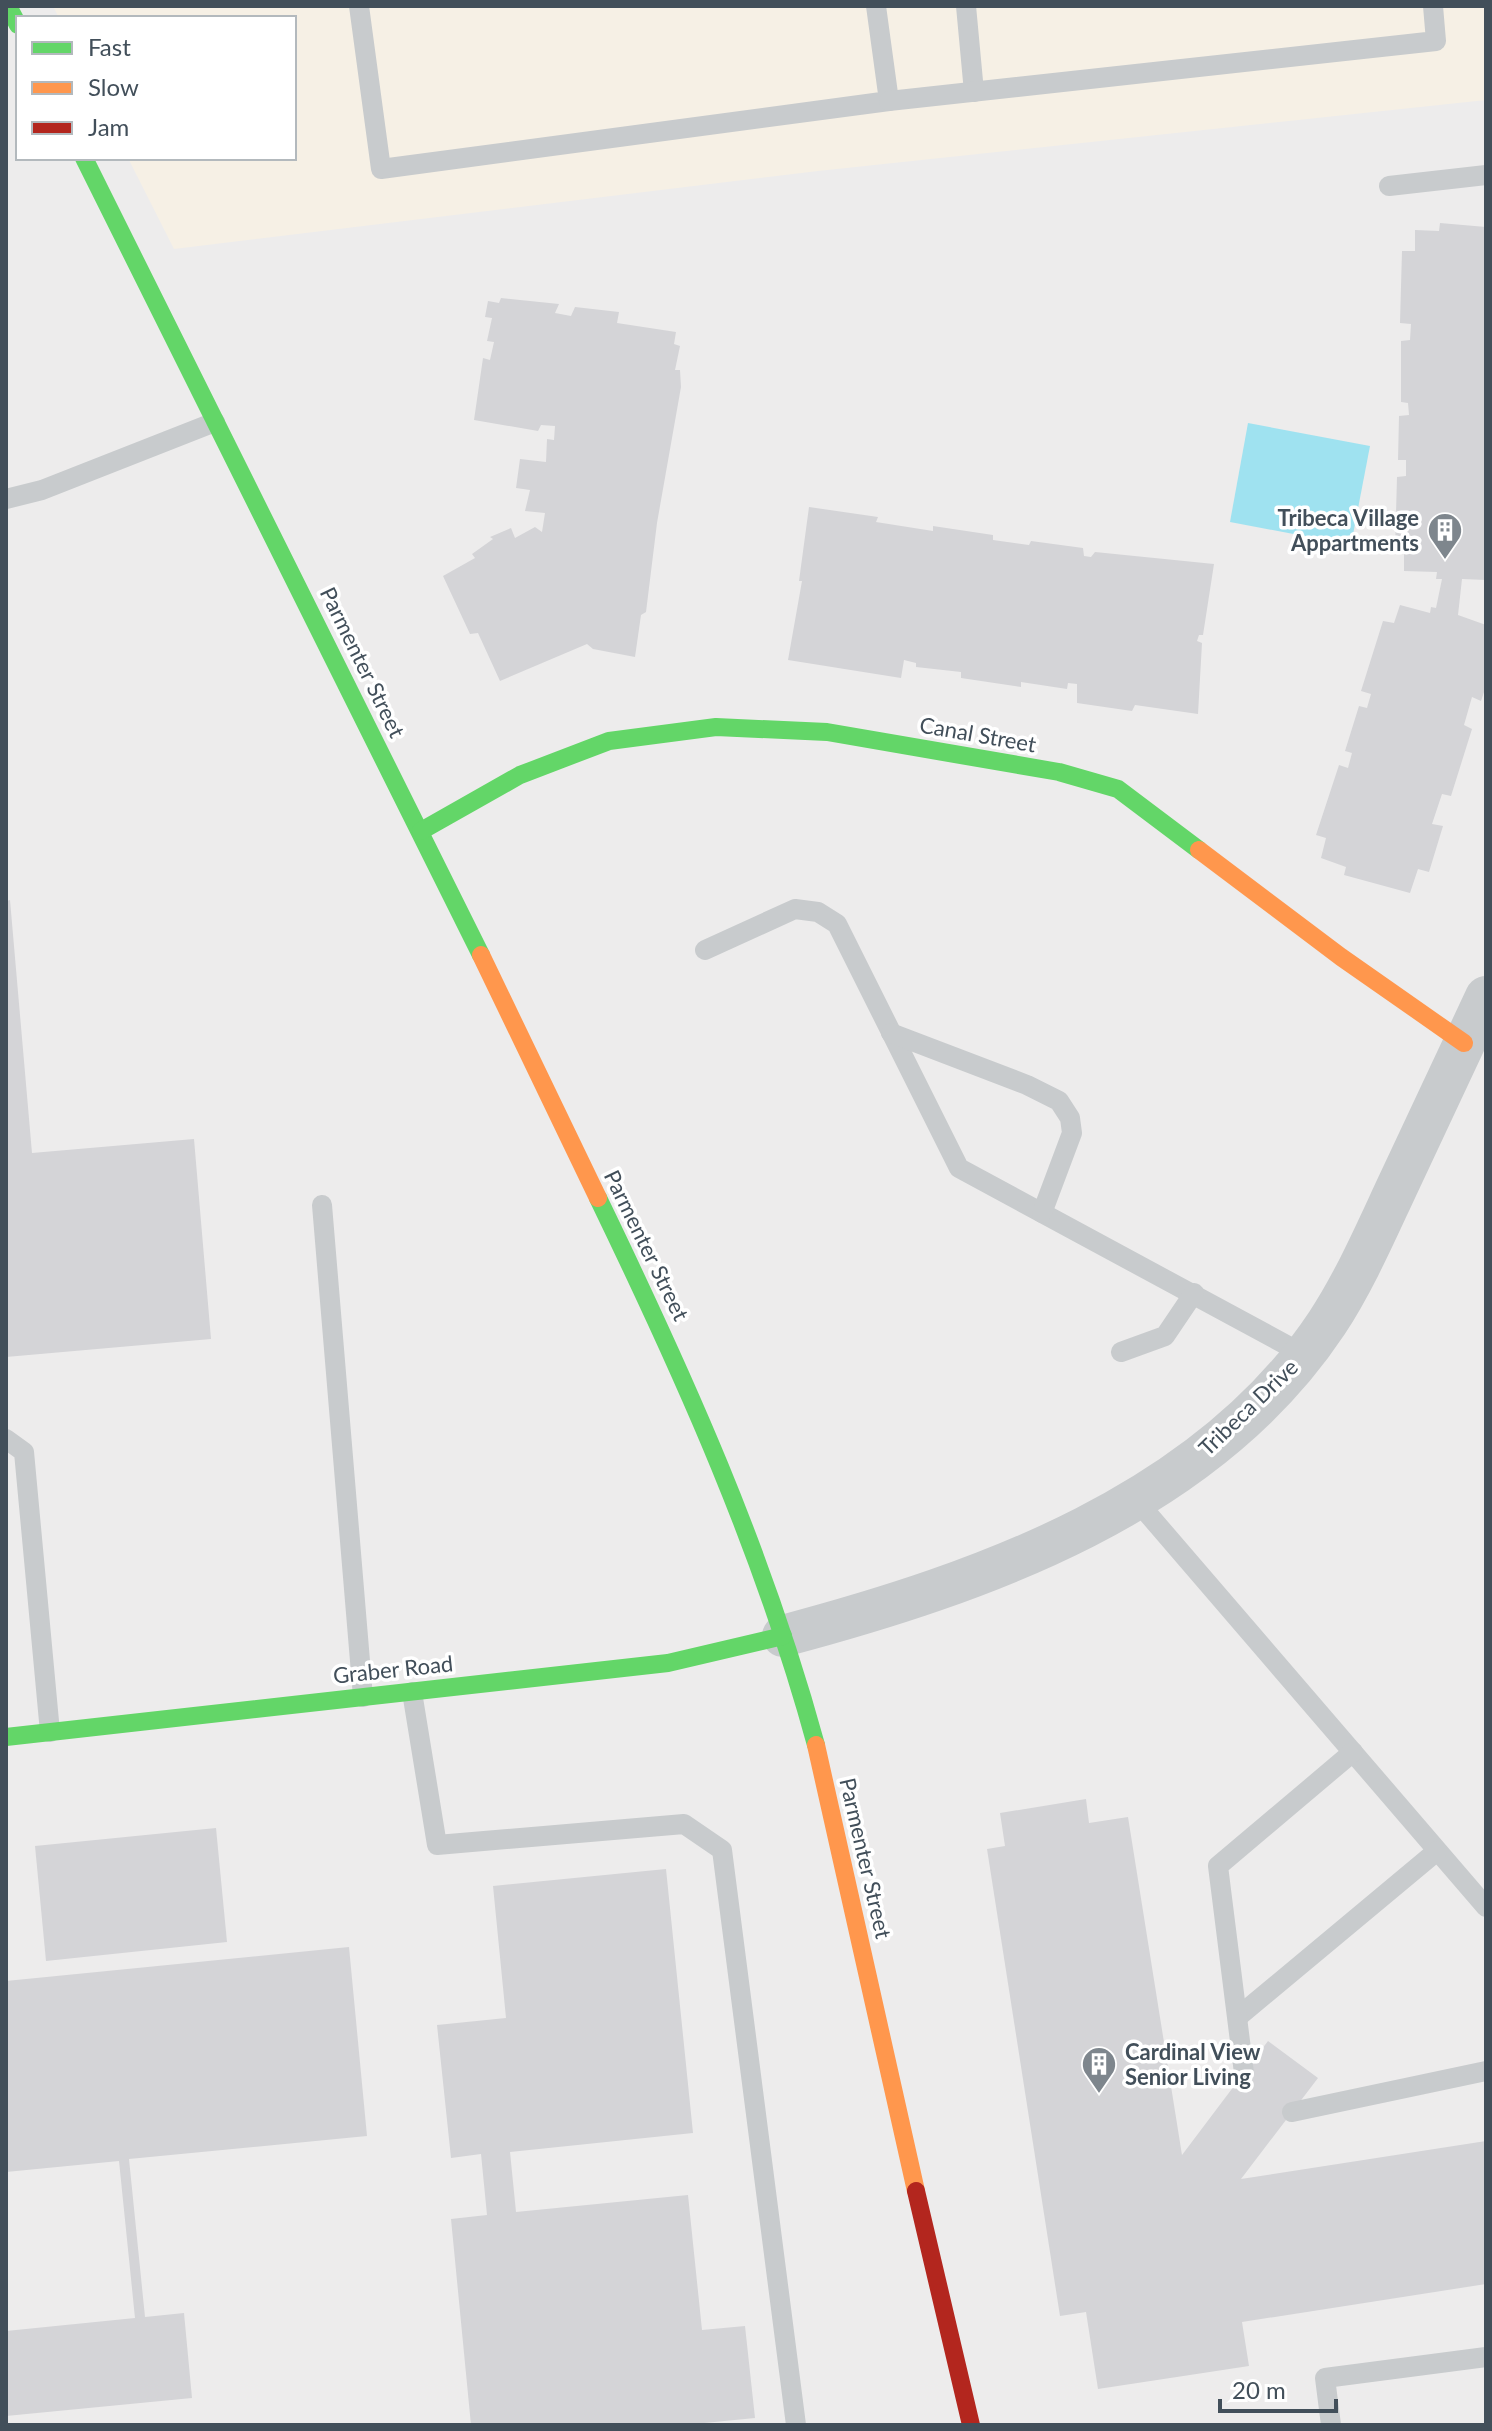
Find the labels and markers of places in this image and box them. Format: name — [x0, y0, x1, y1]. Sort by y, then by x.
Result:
place label: Tribeca Village Appartments — [1278, 504, 1419, 556]
building icon: Tribeca Village Appartments — [1426, 511, 1464, 561]
place label: Cardinal View Senior Living — [1125, 2038, 1261, 2090]
building icon: Cardinal View Senior Living — [1080, 2045, 1118, 2095]

